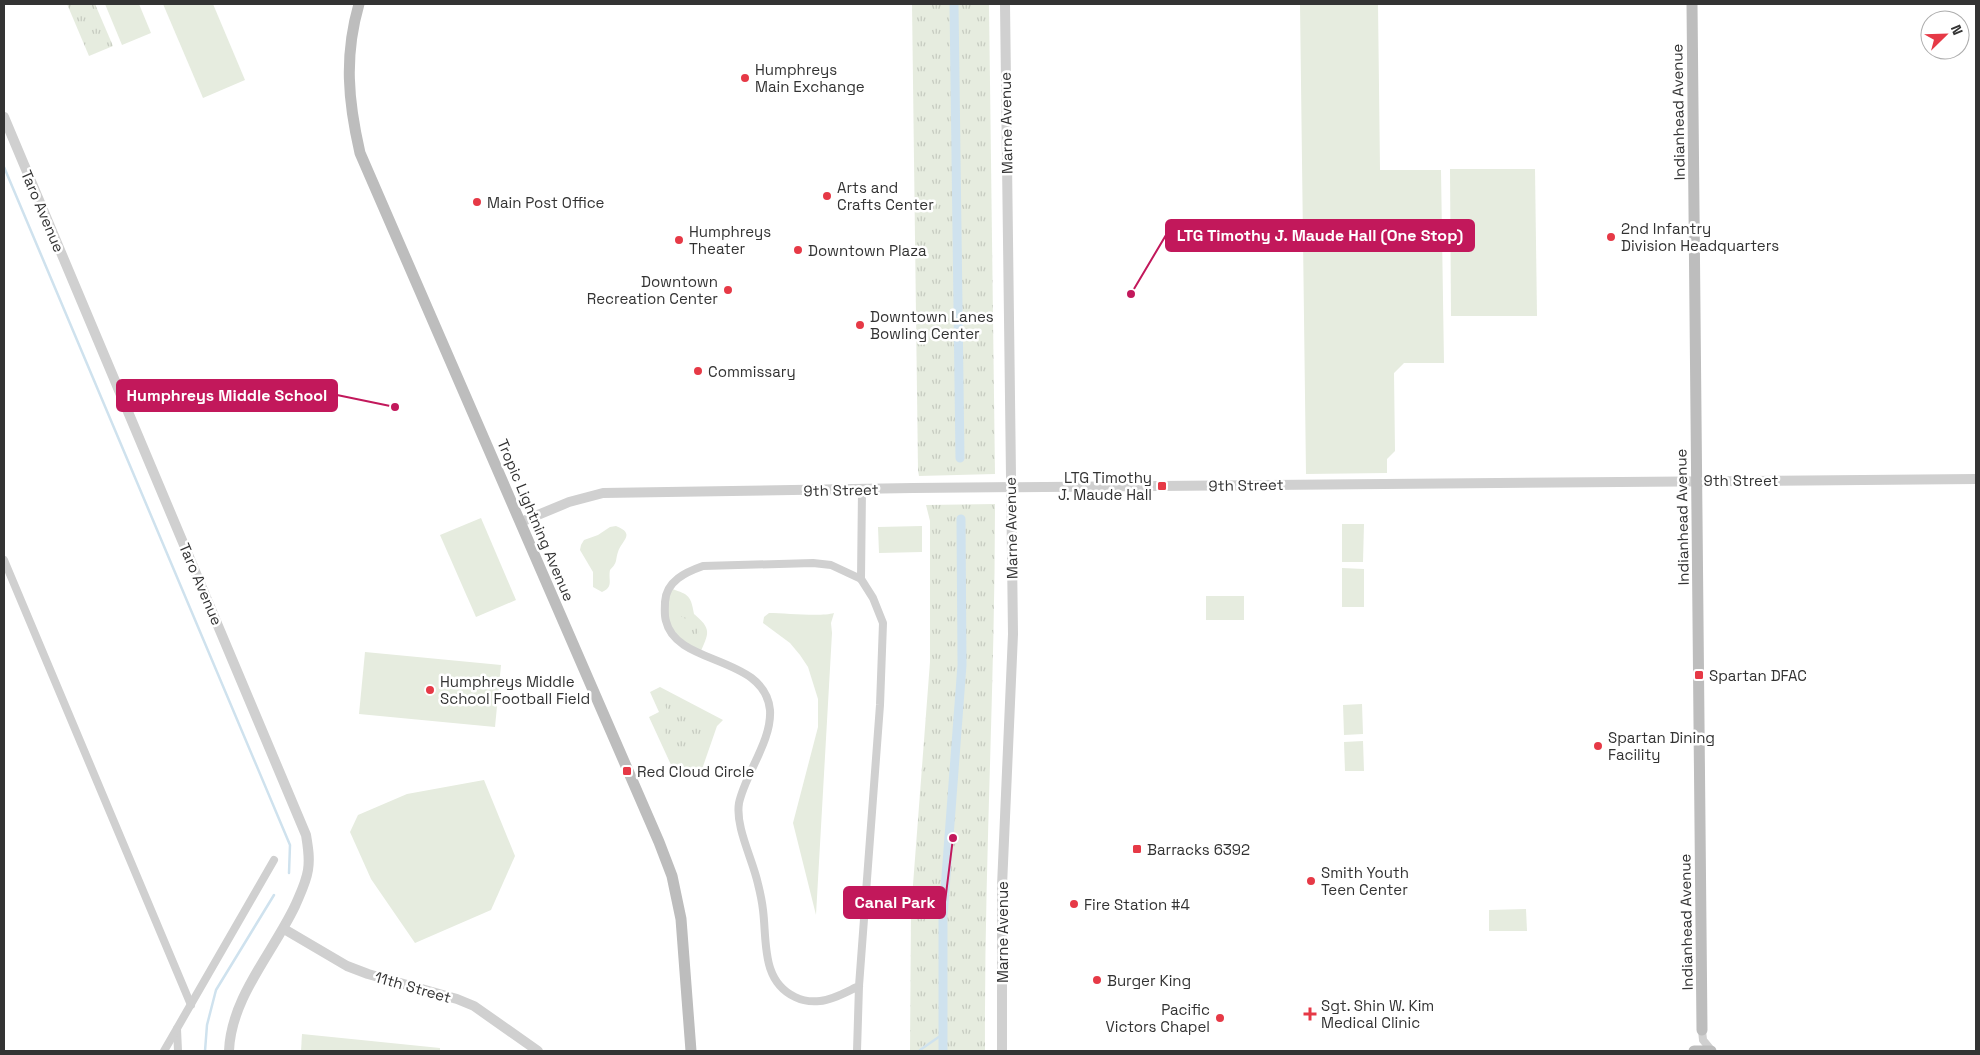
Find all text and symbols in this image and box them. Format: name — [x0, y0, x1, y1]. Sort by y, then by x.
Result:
north arrow — [1920, 10, 1970, 60]
text: N — [1947, 22, 1967, 38]
street label: Indianhead Avenue — [1667, 43, 1689, 181]
place label: Humphreys Main Exchange — [755, 60, 865, 96]
marker: Humphreys Main Exchange — [739, 72, 751, 84]
street label: Marne Avenue — [996, 72, 1016, 174]
street label: Taro Avenue — [17, 167, 69, 255]
place label: Arts and Crafts Center — [837, 178, 934, 214]
marker: Arts and Crafts Center — [821, 190, 833, 202]
place label: Main Post Office — [487, 193, 605, 212]
marker: Main Post Office — [471, 196, 483, 208]
place label: 2nd Infantry Division Headquarters — [1621, 219, 1779, 255]
callout: LTG Timothy J. Maude Hall (One Stop) — [1166, 220, 1474, 251]
place label: Humphreys Theater — [689, 222, 771, 258]
text: LTG Timothy J. Maude Hall (One Stop) — [1177, 225, 1463, 246]
marker: 2nd Infantry Division Headquarters — [1605, 231, 1617, 243]
marker: Humphreys Theater — [673, 234, 685, 246]
place label: Downtown Plaza — [808, 241, 927, 260]
marker: Downtown Plaza — [792, 244, 804, 256]
place label: Downtown Recreation Center — [587, 272, 718, 308]
marker: Downtown Recreation Center — [722, 284, 734, 296]
place label: Downtown Lanes Bowling Center — [870, 307, 994, 343]
marker: Downtown Lanes Bowling Center — [854, 319, 866, 331]
place label: Commissary — [708, 362, 796, 381]
marker: Commissary — [692, 365, 704, 377]
callout: Humphreys Middle School — [117, 380, 337, 411]
text: Humphreys Middle School — [127, 385, 327, 406]
street label: Tropic Lightning Avenue — [493, 436, 579, 604]
street label: Indianhead Avenue — [1671, 448, 1693, 586]
place label: LTG Timothy J. Maude Hall — [1058, 468, 1152, 504]
street label: 9th Street — [1704, 471, 1779, 490]
street label: 9th Street — [1208, 475, 1284, 495]
street label: Marne Avenue — [1001, 477, 1021, 579]
street label: 9th Street — [803, 480, 879, 500]
marker: LTG Timothy J. Maude Hall — [1156, 480, 1168, 492]
street label: Taro Avenue — [175, 540, 227, 628]
place label: Spartan DFAC — [1709, 666, 1807, 685]
marker: Spartan DFAC — [1693, 669, 1705, 681]
place label: Humphreys Middle School Football Field — [440, 672, 590, 708]
marker: Humphreys Middle School Football Field — [424, 684, 436, 696]
place label: Spartan Dining Facility — [1608, 728, 1715, 764]
marker: Spartan Dining Facility — [1592, 740, 1604, 752]
place label: Red Cloud Circle — [637, 762, 754, 781]
marker: Red Cloud Circle — [621, 765, 633, 777]
place label: Barracks 6392 — [1147, 840, 1250, 859]
marker: Barracks 6392 — [1131, 843, 1143, 855]
street label: Indianhead Avenue — [1675, 853, 1697, 991]
place label: Smith Youth Teen Center — [1321, 863, 1409, 899]
marker: Smith Youth Teen Center — [1305, 875, 1317, 887]
street label: Marne Avenue — [993, 881, 1012, 983]
callout: Canal Park — [844, 887, 945, 918]
text: Canal Park — [854, 892, 936, 913]
place label: Fire Station #4 — [1084, 895, 1190, 914]
marker: Fire Station #4 — [1068, 898, 1080, 910]
street label: 11th Street — [373, 967, 453, 1007]
place label: Burger King — [1107, 971, 1191, 990]
marker: Burger King — [1091, 974, 1103, 986]
place label: Sgt. Shin W. Kim Medical Clinic — [1321, 996, 1434, 1032]
place label: Pacific Victors Chapel — [1106, 1000, 1210, 1036]
marker: Sgt. Shin W. Kim Medical Clinic — [1303, 1007, 1317, 1021]
marker: Pacific Victors Chapel — [1214, 1012, 1226, 1024]

